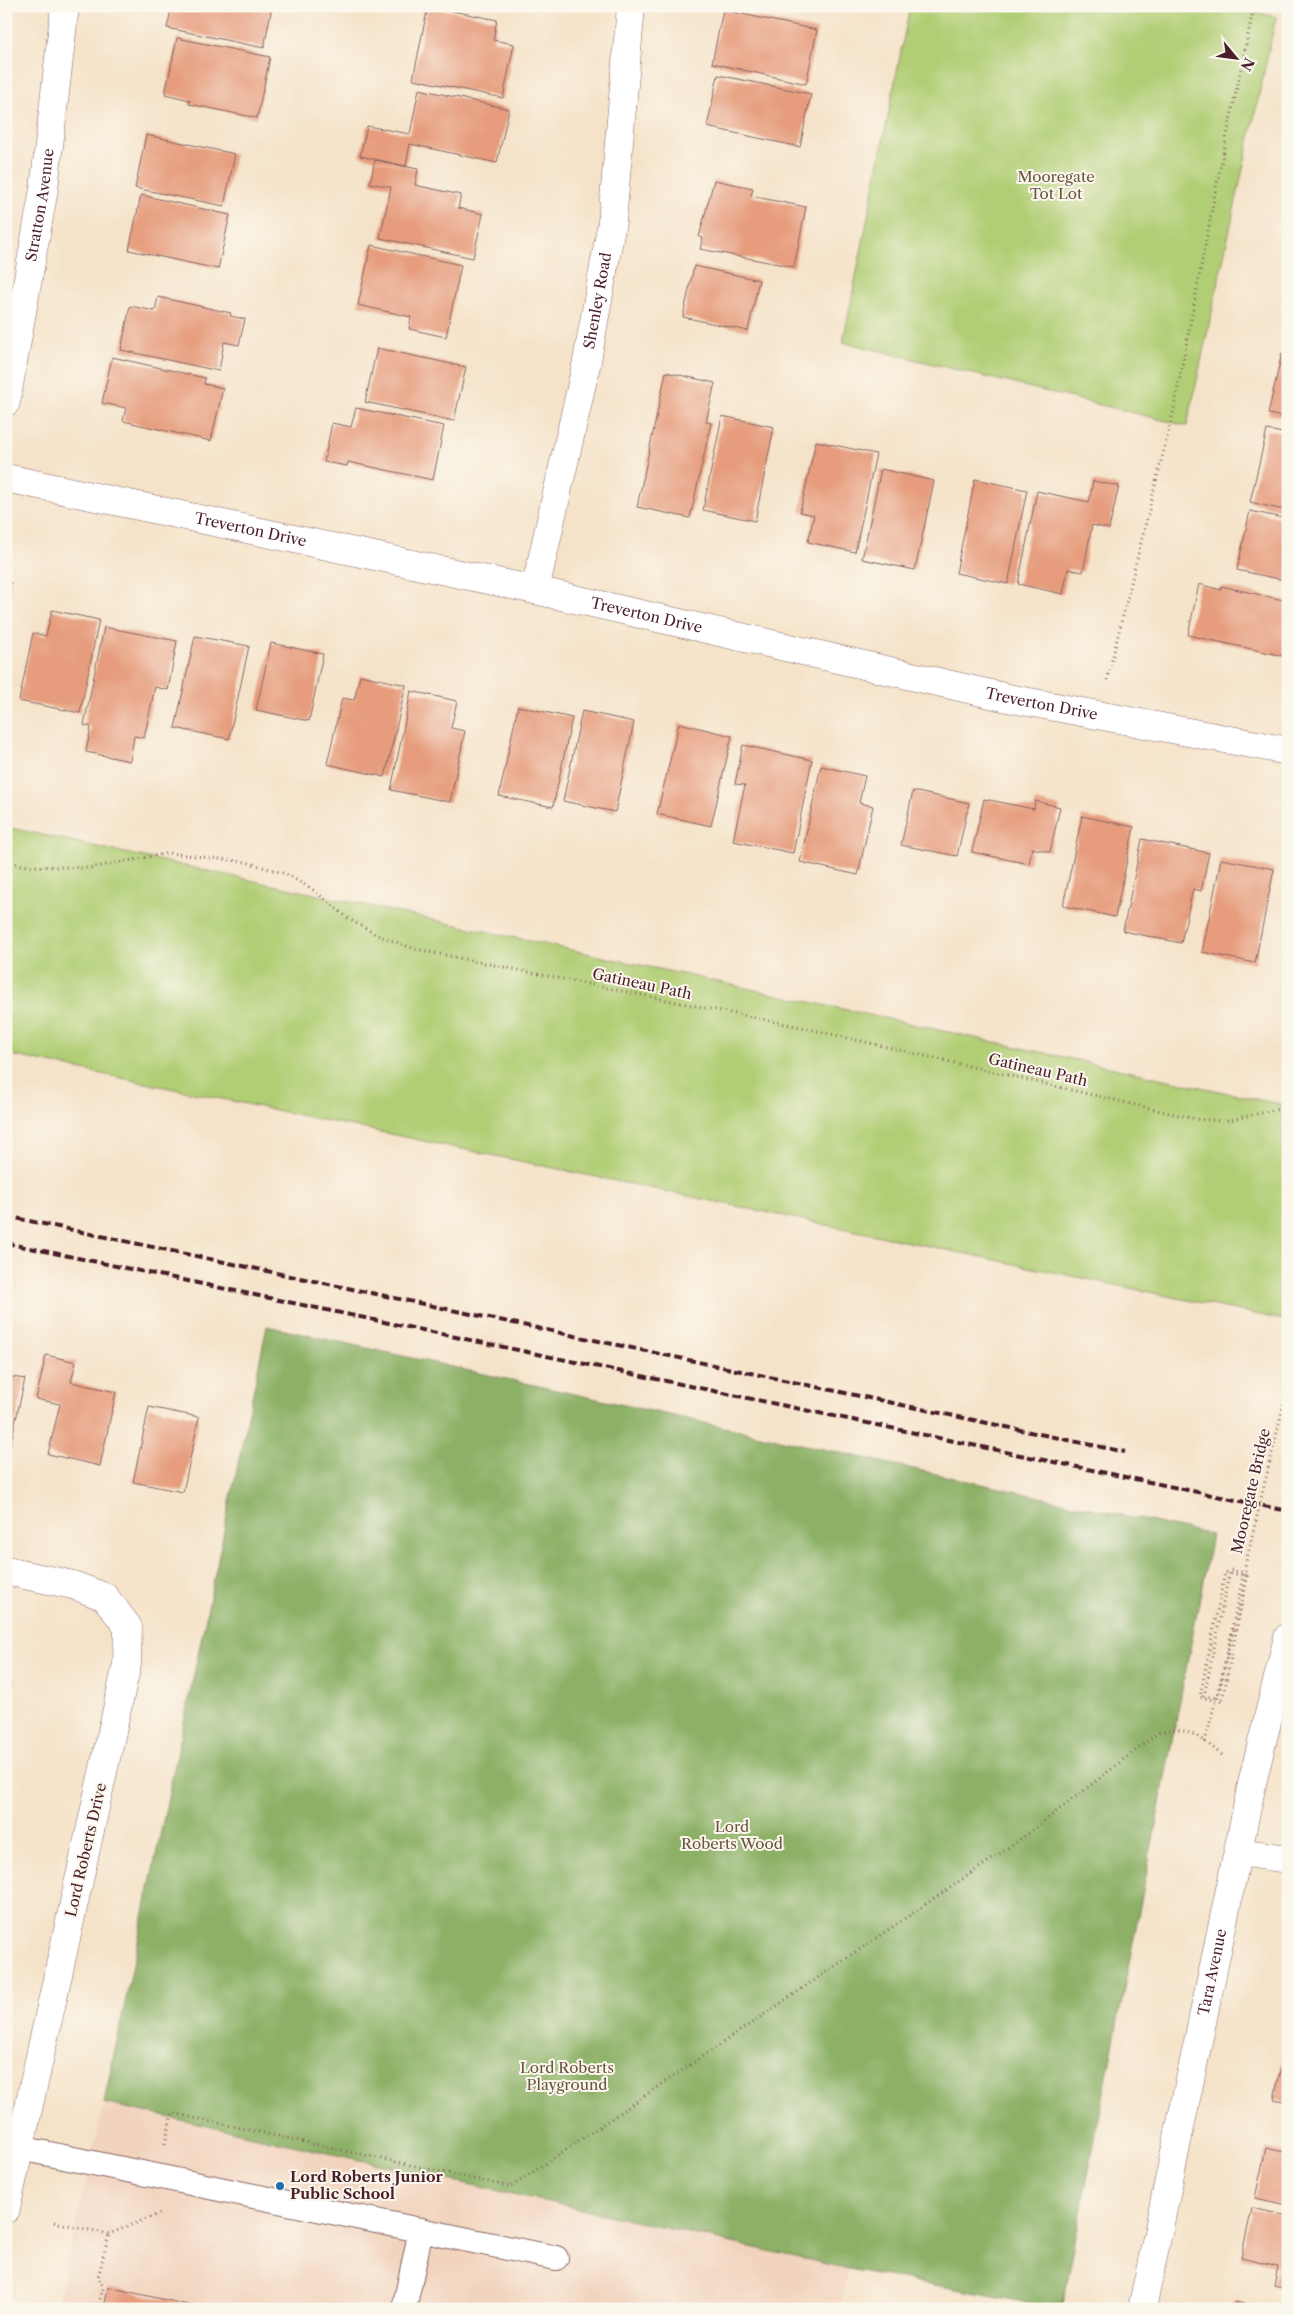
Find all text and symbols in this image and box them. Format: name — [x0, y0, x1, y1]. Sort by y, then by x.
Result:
north arrow — [1212, 32, 1262, 82]
text: N — [1237, 55, 1258, 74]
street label: Stratton Avenue — [21, 147, 58, 263]
park label: Mooregate Tot Lot — [1017, 167, 1095, 203]
street label: Shenley Road — [579, 251, 615, 350]
street label: Treverton Drive — [193, 508, 308, 550]
street label: Treverton Drive — [589, 593, 704, 637]
street label: Treverton Drive — [984, 683, 1099, 724]
street label: Gatineau Path — [591, 964, 694, 1003]
street label: Gatineau Path — [987, 1049, 1090, 1090]
street label: Mooregate Bridge — [1227, 1426, 1274, 1555]
street label: Lord Roberts Drive — [61, 1781, 110, 1919]
park label: Lord Roberts Wood — [681, 1817, 783, 1853]
street label: Tara Avenue — [1194, 1927, 1230, 2017]
park label: Lord Roberts Playground — [520, 2058, 614, 2094]
place label: Lord Roberts Junior Public School — [290, 2167, 443, 2203]
marker: Lord Roberts Junior Public School — [274, 2180, 286, 2192]

